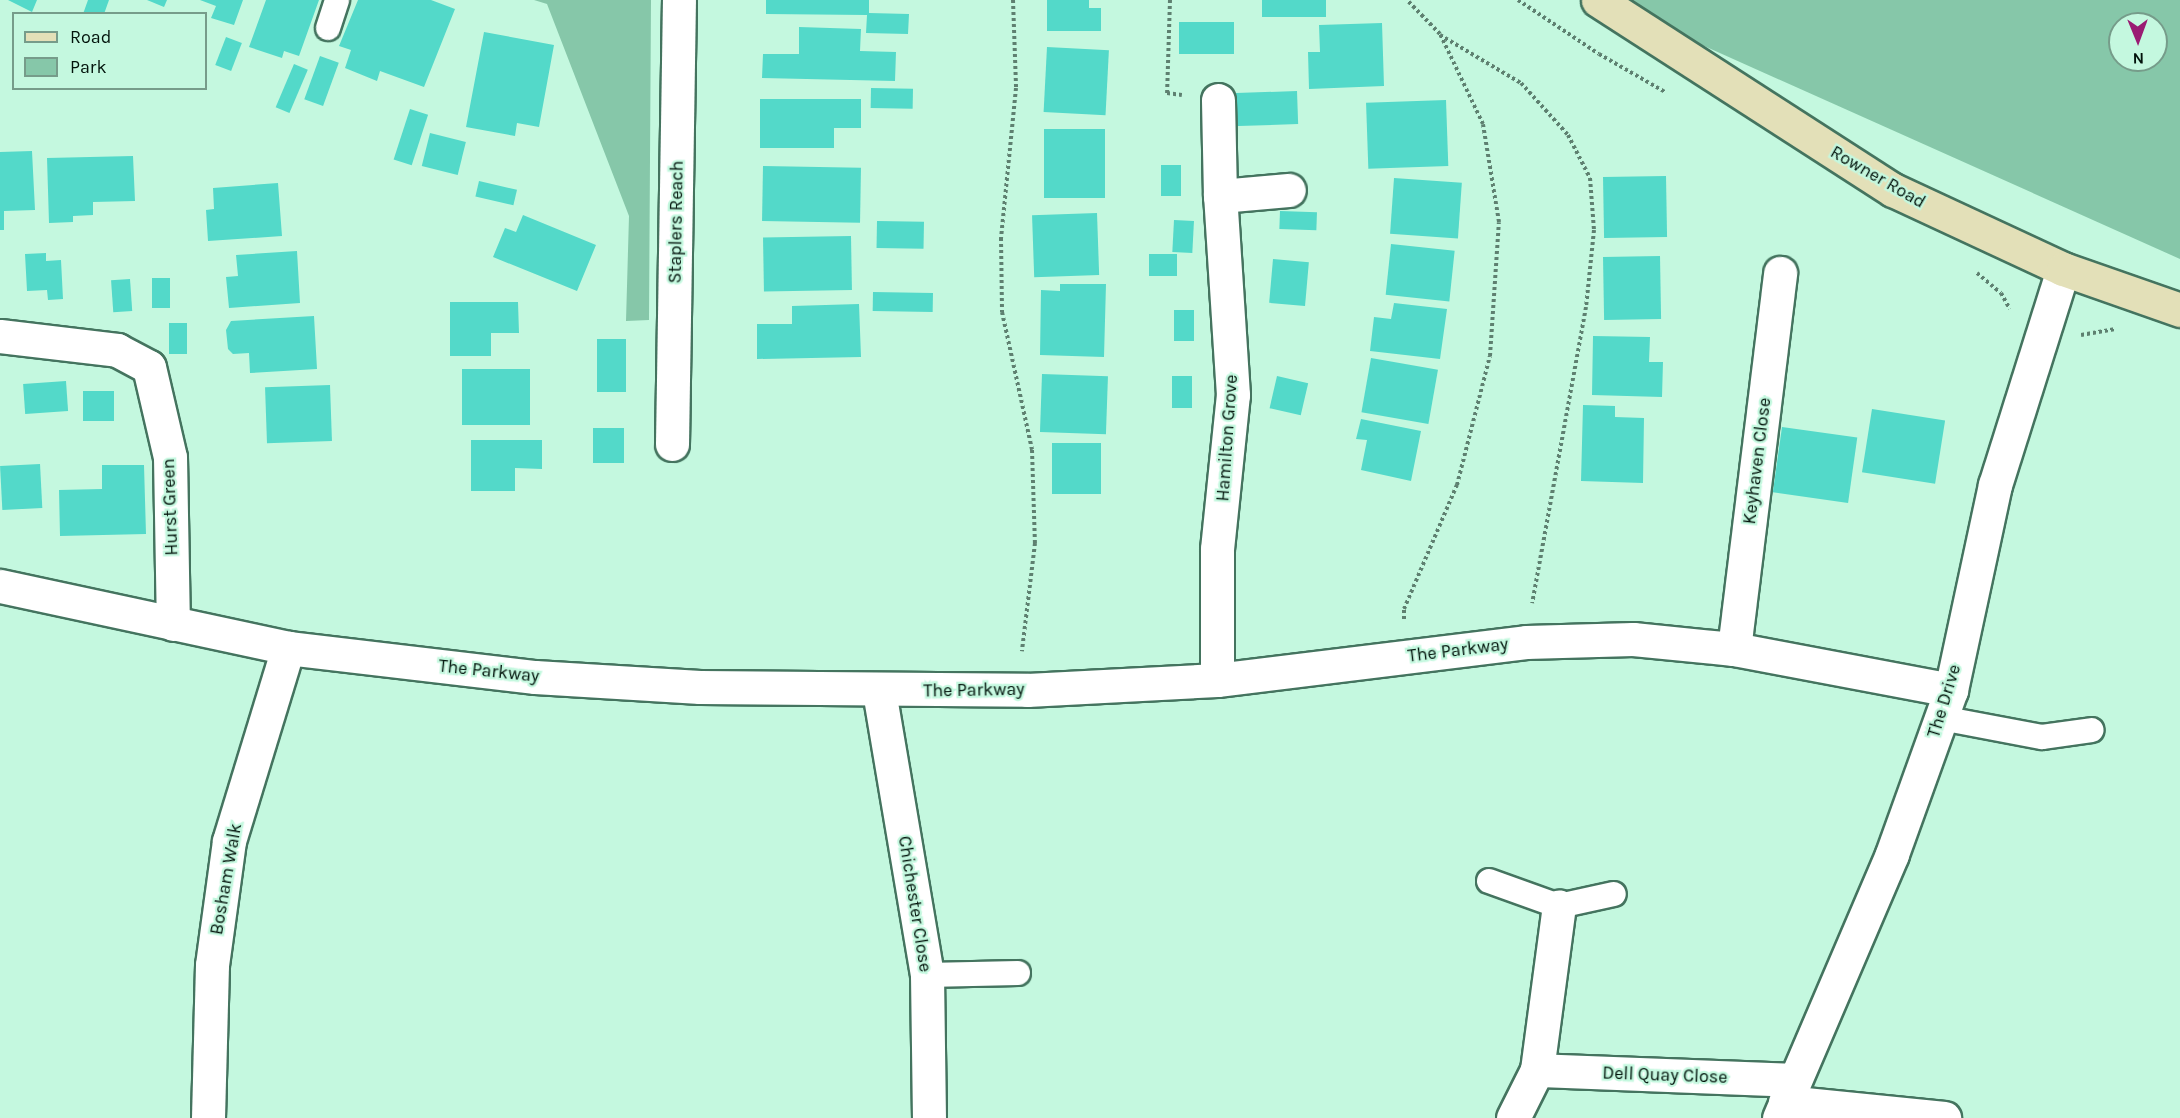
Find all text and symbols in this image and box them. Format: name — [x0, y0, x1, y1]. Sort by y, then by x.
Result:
legend — [12, 12, 207, 90]
north arrow — [2108, 12, 2168, 72]
text: Road — [70, 26, 111, 48]
text: N — [2132, 49, 2144, 68]
text: Park — [70, 56, 107, 78]
street label: Rowner Road — [1827, 141, 1929, 213]
street label: Staplers Reach — [664, 160, 688, 284]
street label: Hamilton Grove — [1212, 374, 1242, 502]
street label: Keyhaven Close — [1739, 396, 1775, 526]
street label: Hurst Green — [158, 458, 182, 556]
street label: The Parkway — [1406, 633, 1510, 667]
street label: The Parkway — [438, 655, 540, 687]
street label: The Drive — [1923, 662, 1965, 740]
street label: The Parkway — [923, 678, 1025, 702]
street label: Bosham Walk — [206, 821, 246, 937]
street label: Chichester Close — [894, 834, 936, 974]
street label: Dell Quay Close — [1602, 1062, 1728, 1088]

